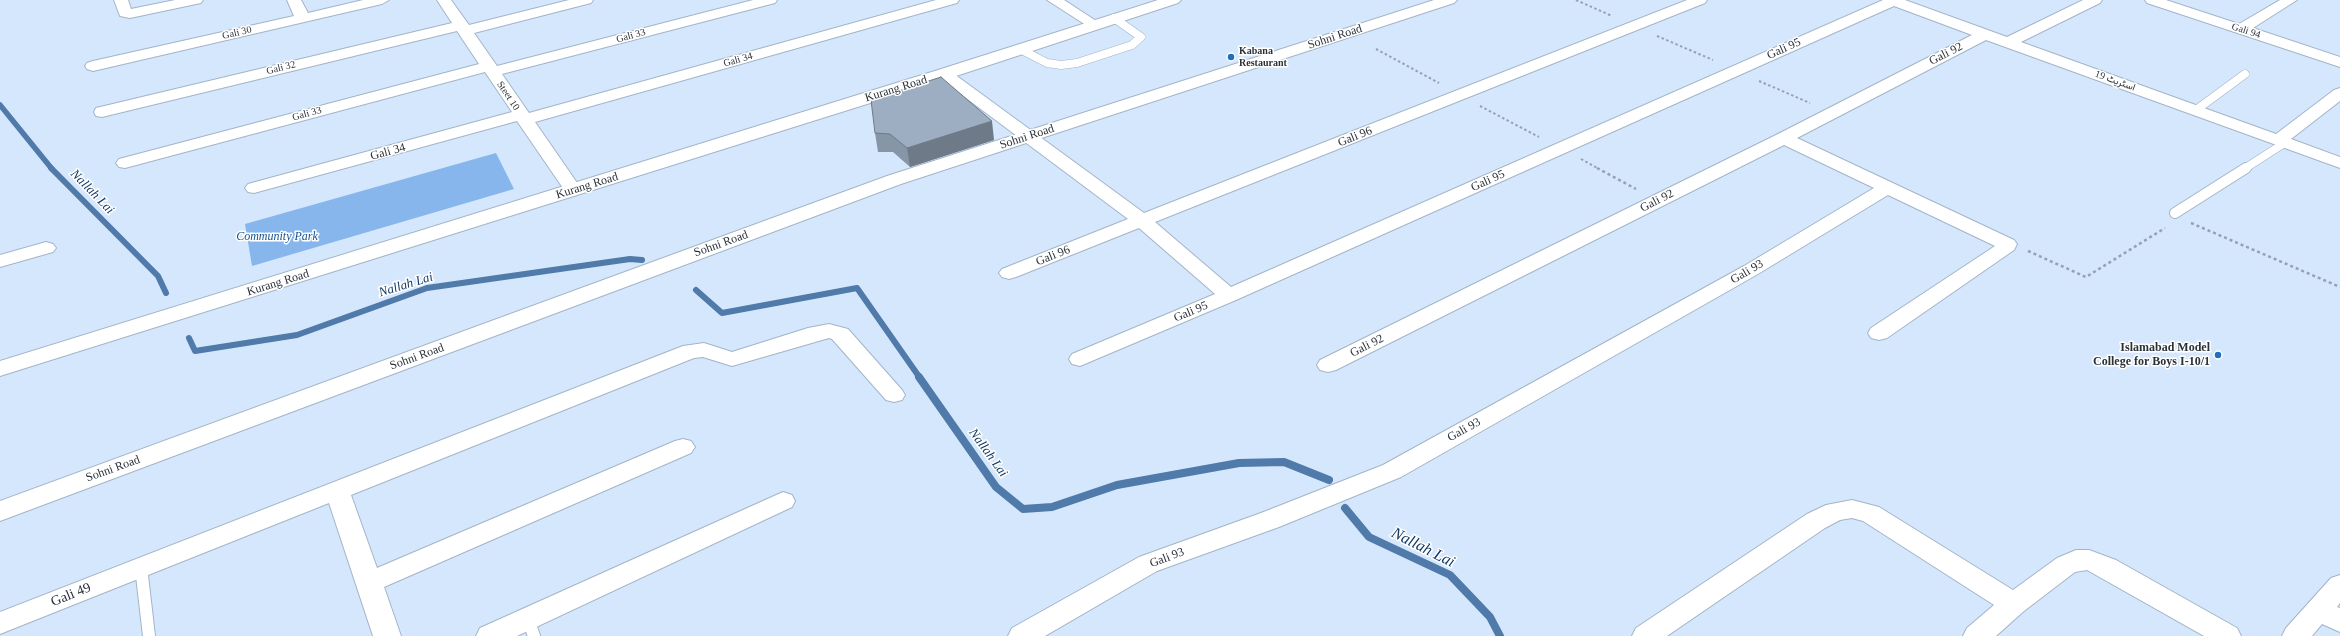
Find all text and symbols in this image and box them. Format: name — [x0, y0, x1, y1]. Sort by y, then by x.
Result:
street label: Sohni Road — [1306, 21, 1364, 53]
street label: Gali 94 — [2230, 21, 2262, 41]
street label: Gali 30 — [221, 24, 253, 42]
street label: Gali 33 — [615, 26, 647, 46]
street label: Gali 95 — [1765, 35, 1803, 63]
street label: Gali 92 — [1927, 39, 1965, 69]
place label: Kabana Restaurant — [1239, 45, 1287, 68]
street label: Gali 34 — [722, 50, 754, 70]
marker: Kabana Restaurant — [1226, 52, 1236, 62]
street label: Gali 32 — [265, 59, 297, 77]
street label: اسٹریٹ 19 — [2093, 68, 2137, 94]
street label: Kurang Road — [863, 73, 929, 105]
street label: Steet 10 — [494, 79, 522, 113]
street label: Gali 33 — [291, 104, 323, 124]
street label: Sohni Road — [998, 121, 1056, 153]
street label: Gali 96 — [1336, 124, 1374, 150]
street label: Gali 34 — [369, 140, 407, 164]
water label: Nallah Lai — [67, 166, 117, 218]
street label: Gali 95 — [1469, 167, 1507, 195]
street label: Kurang Road — [554, 170, 620, 202]
street label: Gali 92 — [1638, 186, 1676, 216]
street label: Sohni Road — [692, 228, 750, 260]
park label: Community Park — [236, 230, 318, 244]
street label: Gali 96 — [1034, 243, 1072, 269]
street label: Gali 93 — [1728, 257, 1766, 287]
street label: Kurang Road — [245, 267, 311, 299]
water label: Nallah Lai — [377, 269, 435, 301]
street label: Gali 95 — [1172, 298, 1210, 326]
street label: Gali 92 — [1348, 331, 1386, 361]
street label: Sohni Road — [388, 341, 446, 373]
place label: Islamabad Model College for Boys I-10/1 — [2093, 341, 2210, 369]
marker: Islamabad Model College for Boys I-10/1 — [2213, 350, 2223, 360]
street label: Gali 93 — [1445, 415, 1483, 445]
water label: Nallah Lai — [965, 426, 1011, 480]
street label: Sohni Road — [84, 453, 142, 485]
water label: Nallah Lai — [1388, 524, 1458, 572]
street label: Gali 93 — [1148, 545, 1186, 571]
street label: Gali 49 — [49, 579, 93, 611]

